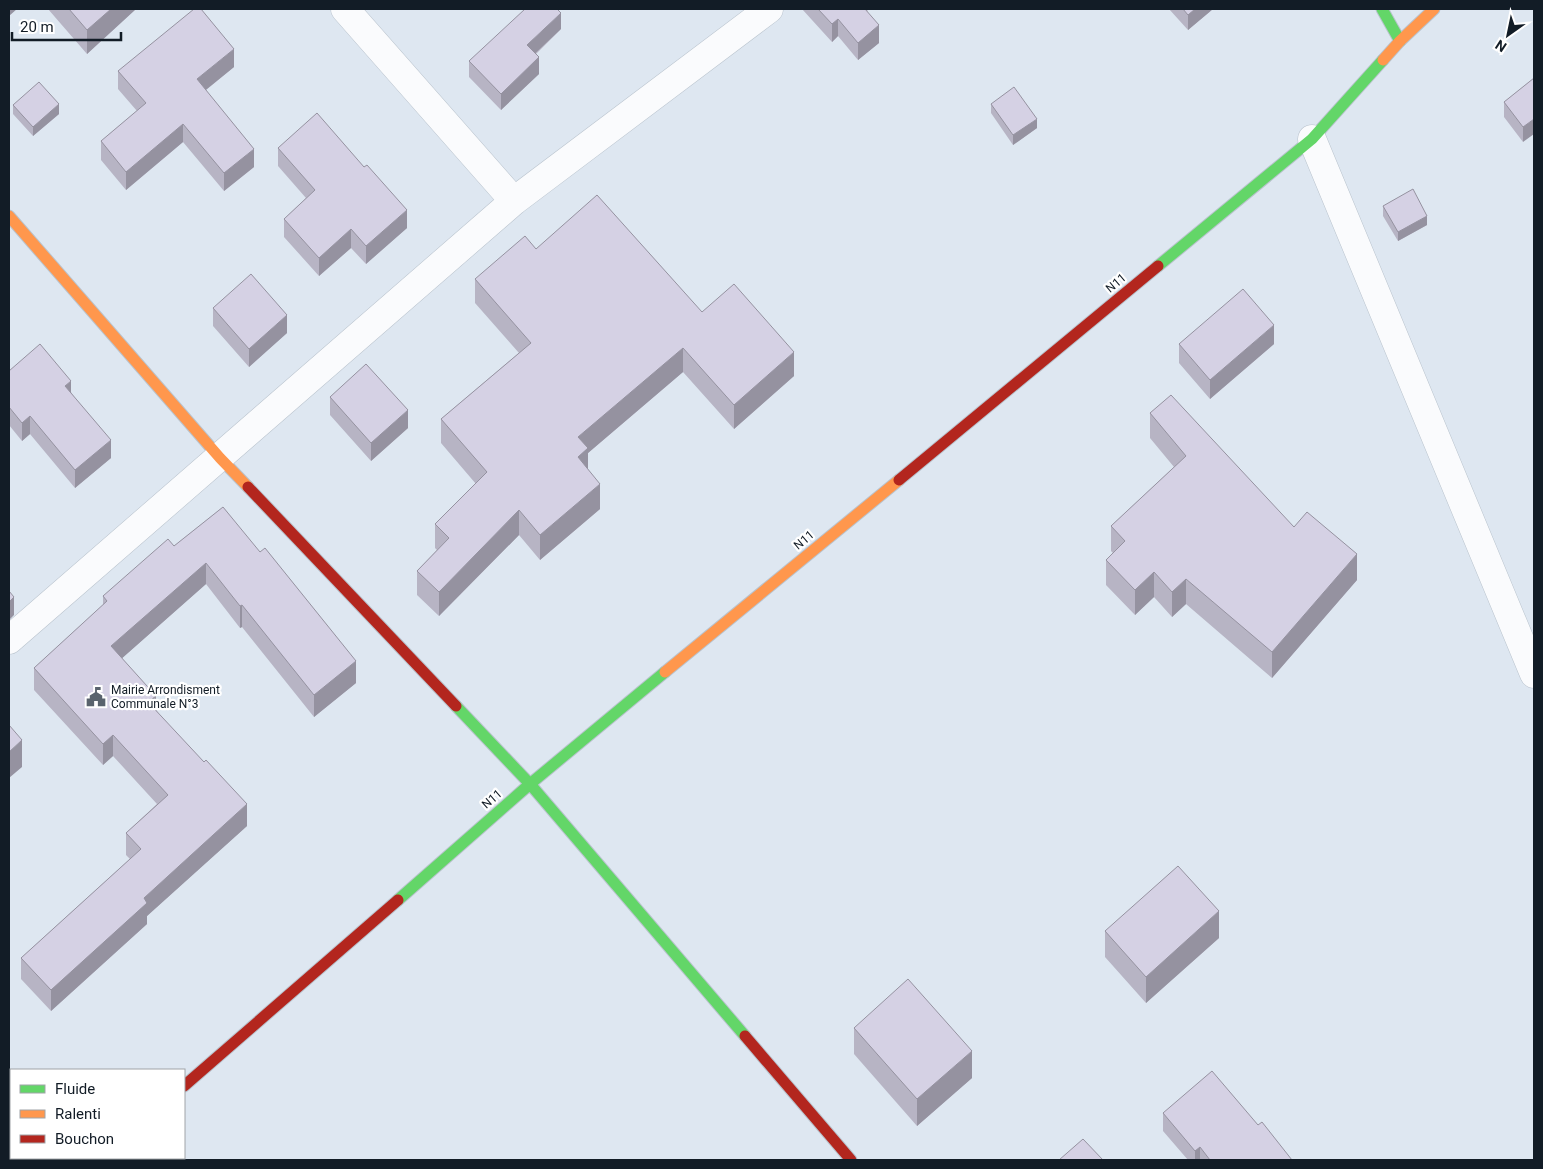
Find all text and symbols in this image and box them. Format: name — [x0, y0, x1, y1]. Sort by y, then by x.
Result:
scale bar — [12, 10, 121, 42]
north arrow — [1483, 10, 1533, 60]
text: 20 m — [20, 18, 54, 36]
text: N — [1492, 36, 1509, 55]
street label: N11 — [1103, 271, 1129, 295]
street label: N11 — [791, 528, 817, 552]
place label: Mairie Arrondisment Communale N°3 — [111, 683, 220, 711]
public building icon: Mairie Arrondisment Communale N°3 — [85, 686, 107, 708]
street label: N11 — [479, 786, 505, 812]
legend — [10, 1069, 185, 1159]
text: Fluide — [55, 1080, 95, 1098]
text: Ralenti — [55, 1105, 101, 1123]
text: Bouchon — [55, 1130, 114, 1148]

